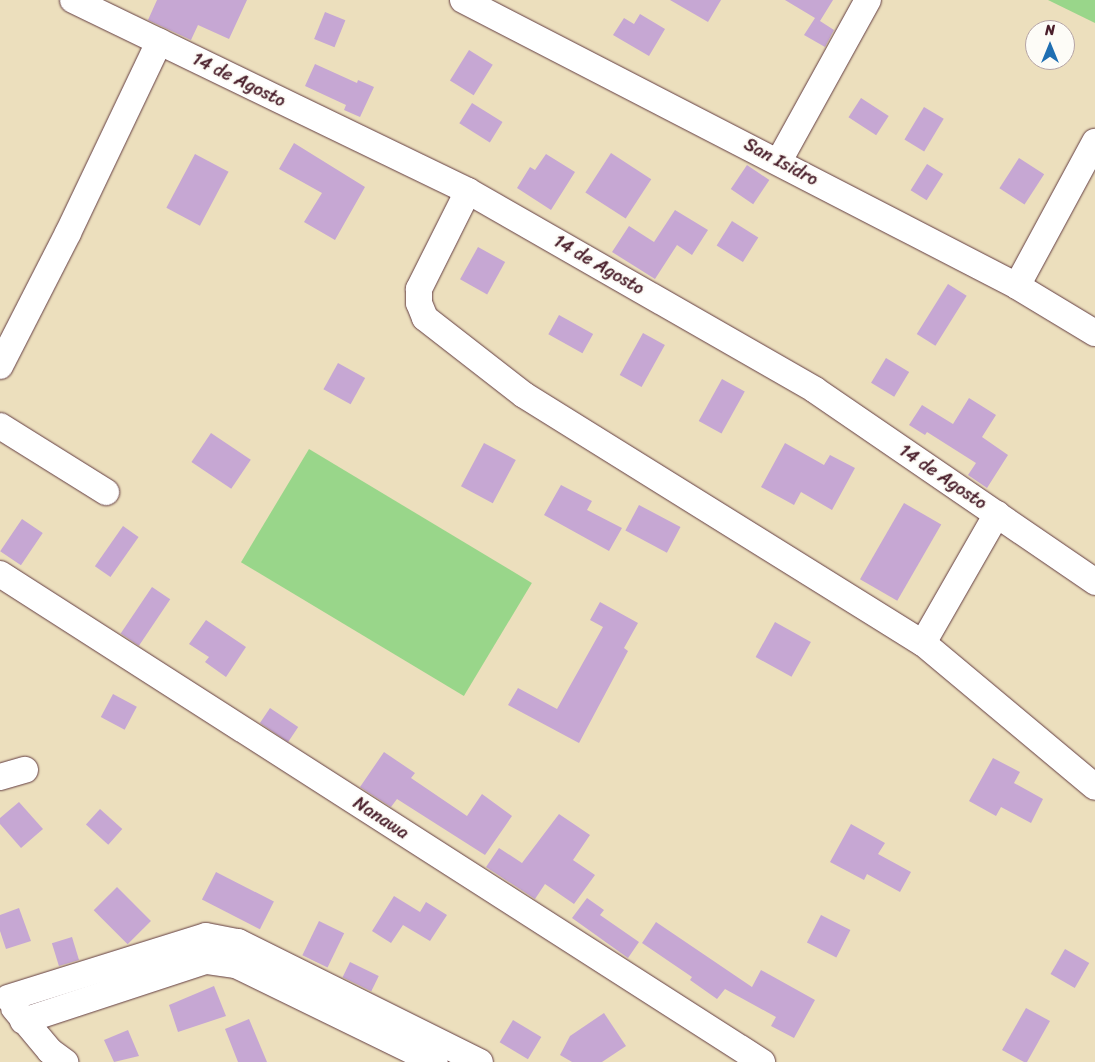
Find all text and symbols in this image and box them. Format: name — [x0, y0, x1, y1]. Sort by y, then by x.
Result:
text: N — [1045, 18, 1055, 43]
north arrow — [1025, 20, 1075, 70]
street label: 14 de Agosto — [189, 48, 289, 112]
street label: San Isidro — [740, 133, 822, 191]
street label: 14 de Agosto — [550, 230, 648, 300]
street label: 14 de Agosto — [895, 440, 991, 514]
street label: Nanawa — [349, 792, 413, 844]

